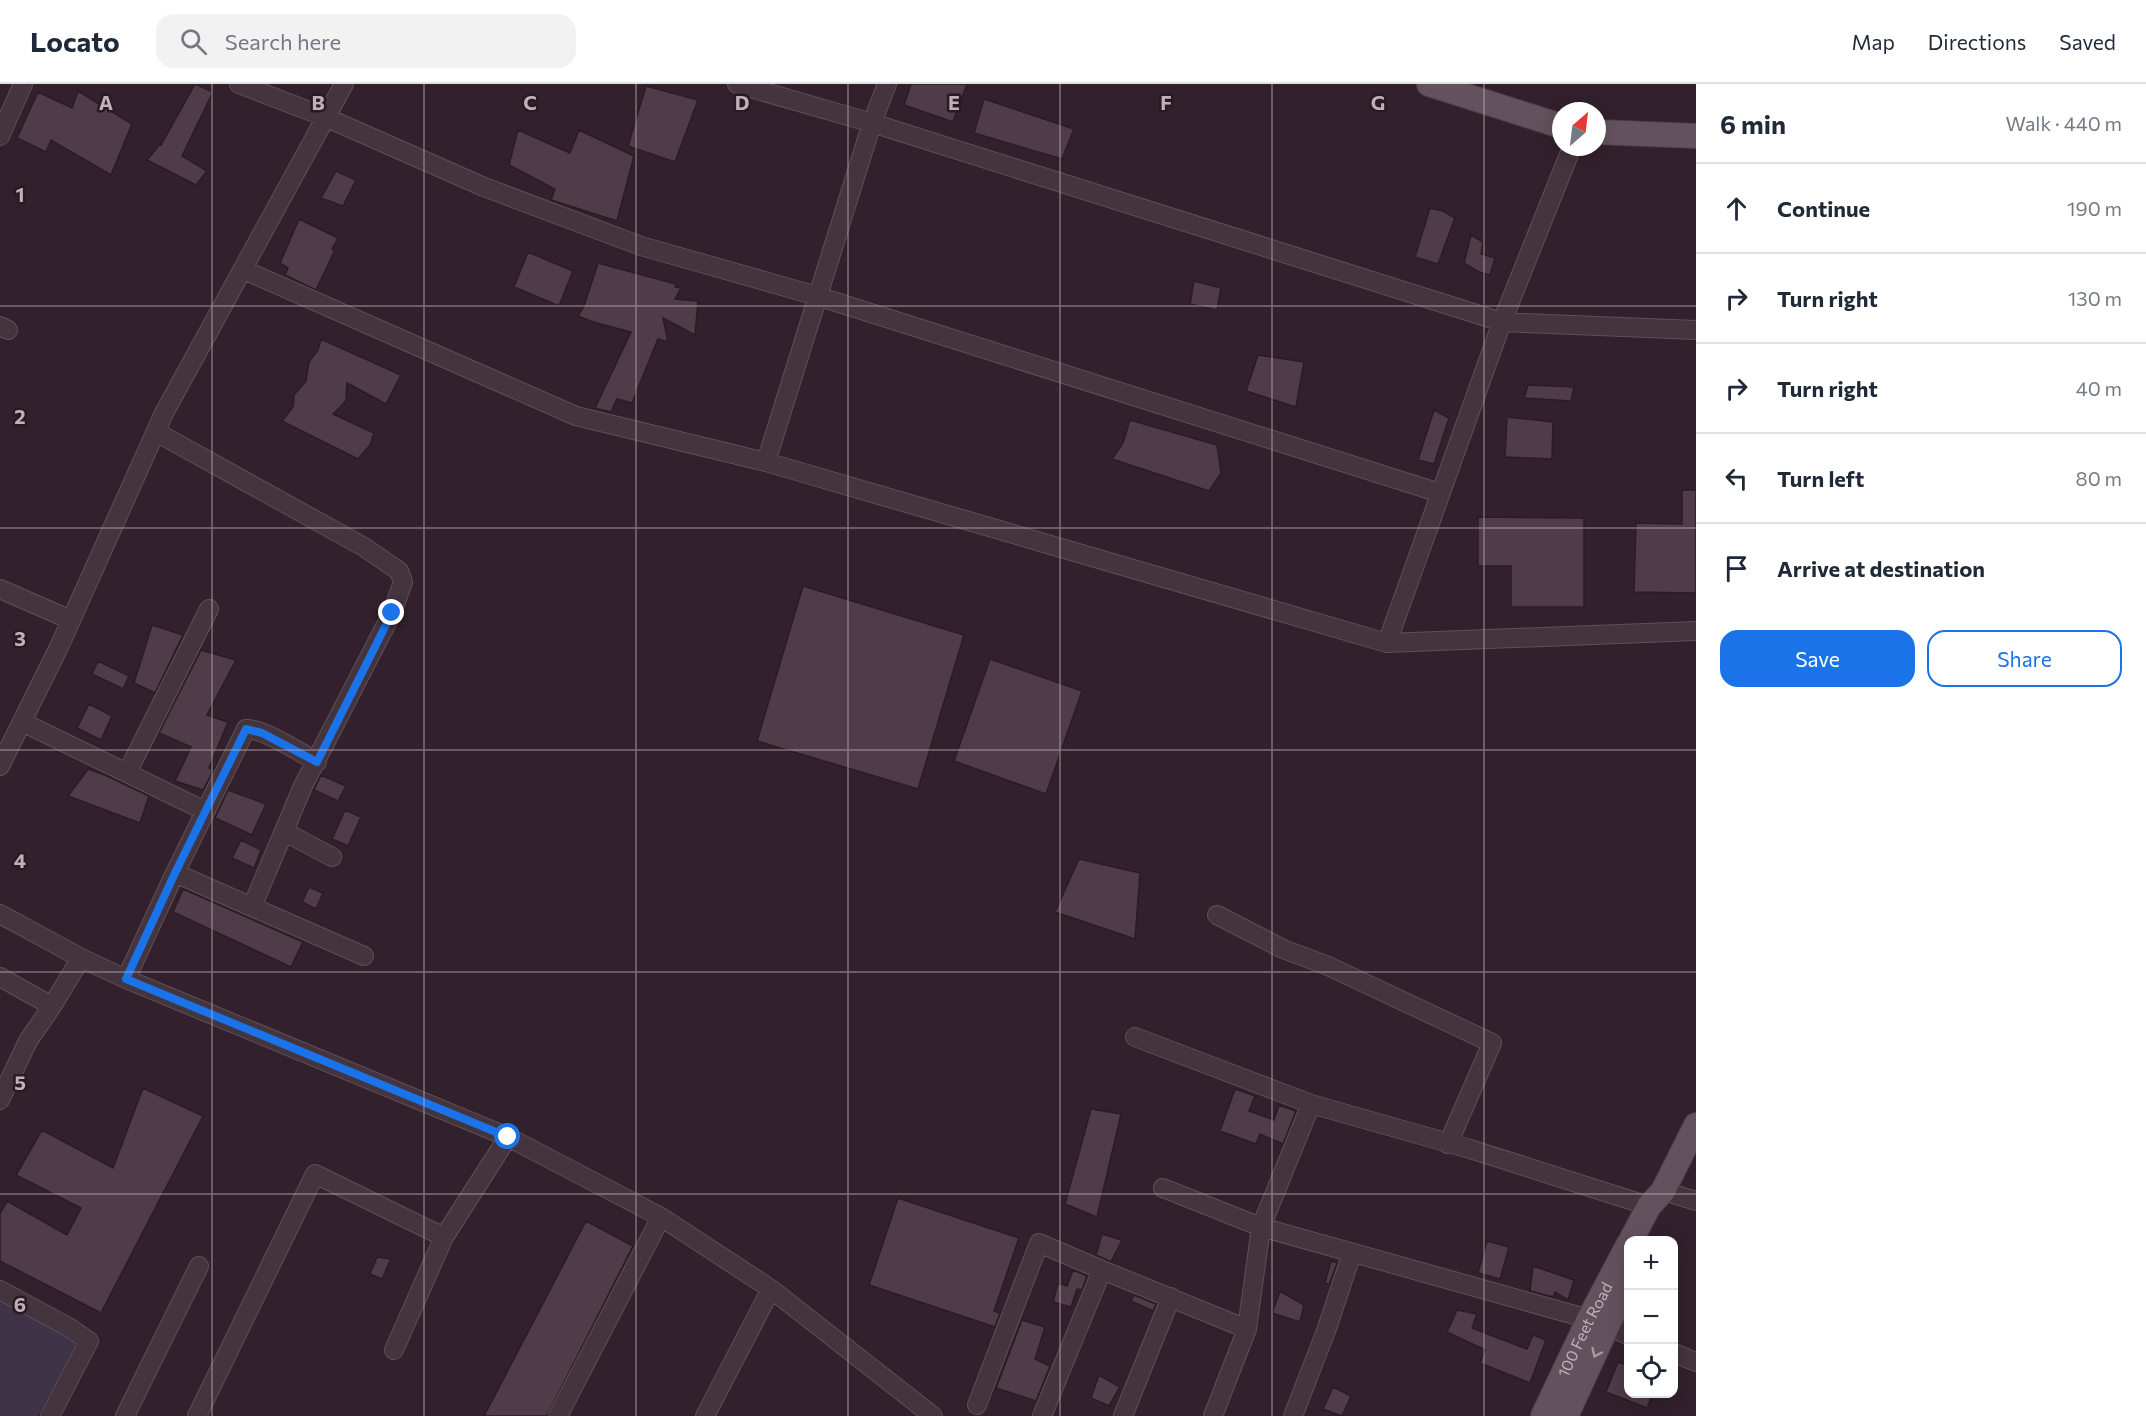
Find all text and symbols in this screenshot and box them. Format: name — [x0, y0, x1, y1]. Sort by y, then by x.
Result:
search box — [156, 14, 576, 68]
text: Locato — [30, 24, 120, 58]
icon: search — [177, 25, 210, 58]
text: Search here — [225, 28, 341, 55]
text: Map — [1852, 29, 1895, 54]
text: Directions — [1928, 29, 2026, 54]
text: Saved — [2059, 29, 2116, 54]
text: A — [99, 90, 113, 114]
text: B — [311, 90, 325, 114]
text: C — [523, 90, 537, 114]
text: D — [735, 90, 749, 114]
text: E — [948, 90, 960, 114]
text: F — [1160, 90, 1172, 114]
text: G — [1371, 90, 1385, 114]
north arrow — [1552, 102, 1606, 156]
text: 6 min — [1720, 108, 1786, 139]
text: Walk · 440 m — [2006, 111, 2122, 135]
text: 1 — [15, 182, 25, 206]
icon: ahead — [1720, 192, 1753, 225]
text: Continue — [1777, 195, 1870, 222]
text: 190 m — [2067, 196, 2122, 220]
icon: right — [1720, 282, 1753, 315]
text: Turn right — [1777, 285, 1878, 312]
text: 130 m — [2068, 286, 2122, 310]
icon: right — [1720, 372, 1753, 405]
text: Turn right — [1777, 375, 1878, 402]
text: 40 m — [2076, 376, 2122, 400]
text: 2 — [14, 404, 26, 428]
icon: left — [1720, 462, 1753, 495]
text: Turn left — [1777, 465, 1864, 492]
text: 80 m — [2076, 466, 2122, 490]
icon: arrive — [1720, 552, 1753, 585]
text: Arrive at destination — [1777, 555, 1985, 582]
route end — [378, 599, 404, 625]
text: 3 — [14, 626, 26, 650]
button: Save — [1720, 630, 1915, 687]
button: Share — [1927, 630, 2122, 687]
text: 4 — [14, 848, 26, 872]
text: 5 — [14, 1070, 26, 1094]
route start — [494, 1123, 520, 1149]
map controls — [1624, 1236, 1678, 1398]
button: + — [1624, 1236, 1678, 1290]
street label: 100 Feet Road — [1553, 1279, 1616, 1380]
button: − — [1624, 1290, 1678, 1344]
text: 6 — [14, 1292, 26, 1316]
button: locate — [1624, 1344, 1678, 1398]
one-way arrow — [1591, 1347, 1603, 1358]

